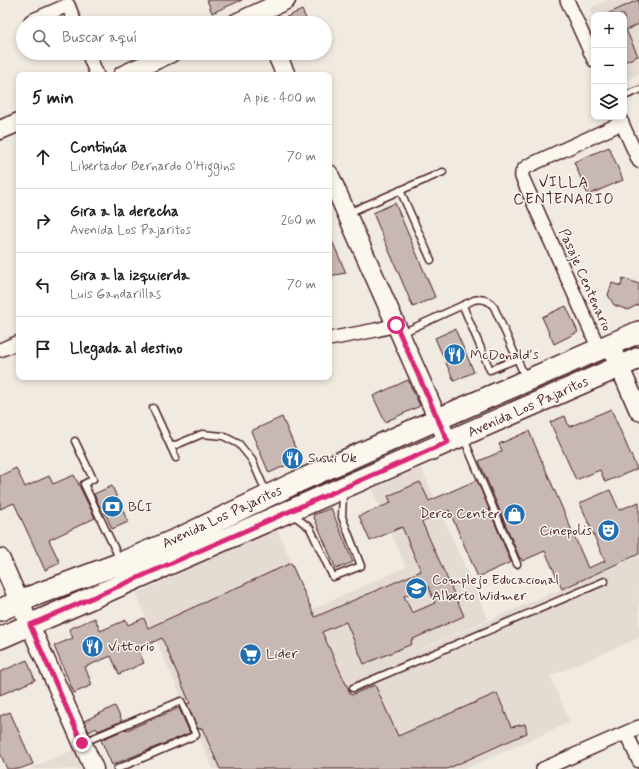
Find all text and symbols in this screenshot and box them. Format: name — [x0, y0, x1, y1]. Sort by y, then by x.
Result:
map controls — [591, 12, 627, 120]
button: + — [591, 12, 627, 48]
search box — [16, 16, 332, 60]
icon: search — [30, 27, 52, 49]
text: Buscar aquí — [62, 28, 137, 48]
button: − — [591, 48, 627, 84]
button: layers — [591, 84, 627, 120]
text: 5 min — [32, 87, 74, 109]
text: A pie · 400 m — [243, 90, 316, 107]
text: Continúa — [70, 138, 127, 158]
icon: ahead — [32, 146, 54, 168]
text: 70 m — [287, 148, 316, 165]
text: Libertador Bernardo O'Higgins — [70, 158, 235, 175]
district label: VILLA CENTENARIO — [513, 173, 615, 210]
text: Gira a la derecha — [70, 202, 179, 222]
icon: right — [32, 210, 54, 232]
text: 260 m — [281, 212, 316, 229]
text: Avenida Los Pajaritos — [70, 222, 191, 239]
street label: Pasaje Centenario — [554, 226, 616, 334]
text: Gira a la izquierda — [70, 266, 189, 286]
icon: left — [32, 274, 54, 296]
text: 70 m — [287, 276, 316, 293]
text: Luis Gandarillas — [70, 286, 161, 303]
route start — [387, 316, 405, 334]
icon: arrive — [32, 338, 54, 360]
text: Llegada al destino — [70, 339, 183, 359]
restaurant icon: McDonald's — [441, 342, 467, 368]
place label: McDonald's — [470, 346, 539, 364]
street label: Avenida Los Pajaritos — [465, 372, 591, 442]
restaurant icon: Sushi Ok — [280, 445, 306, 471]
place label: Sushi Ok — [308, 449, 357, 467]
street label: Avenida Los Pajaritos — [159, 481, 285, 553]
bank icon: BCI — [99, 494, 125, 520]
place label: BCI — [128, 498, 152, 516]
shop icon: Derco Center — [502, 501, 528, 527]
place label: Derco Center — [420, 505, 500, 523]
theatre icon: Cinepolis — [595, 518, 621, 544]
place label: Cinepolis — [539, 522, 592, 540]
place label: Complejo Educacional Alberto Widmer — [432, 571, 559, 605]
school or university icon: Complejo Educacional Alberto Widmer — [404, 575, 430, 601]
restaurant icon: Vittorio — [79, 634, 105, 660]
place label: Vittorio — [108, 638, 154, 656]
supermarket icon: Lider — [237, 641, 263, 667]
place label: Lider — [266, 645, 298, 663]
route end — [73, 734, 91, 752]

